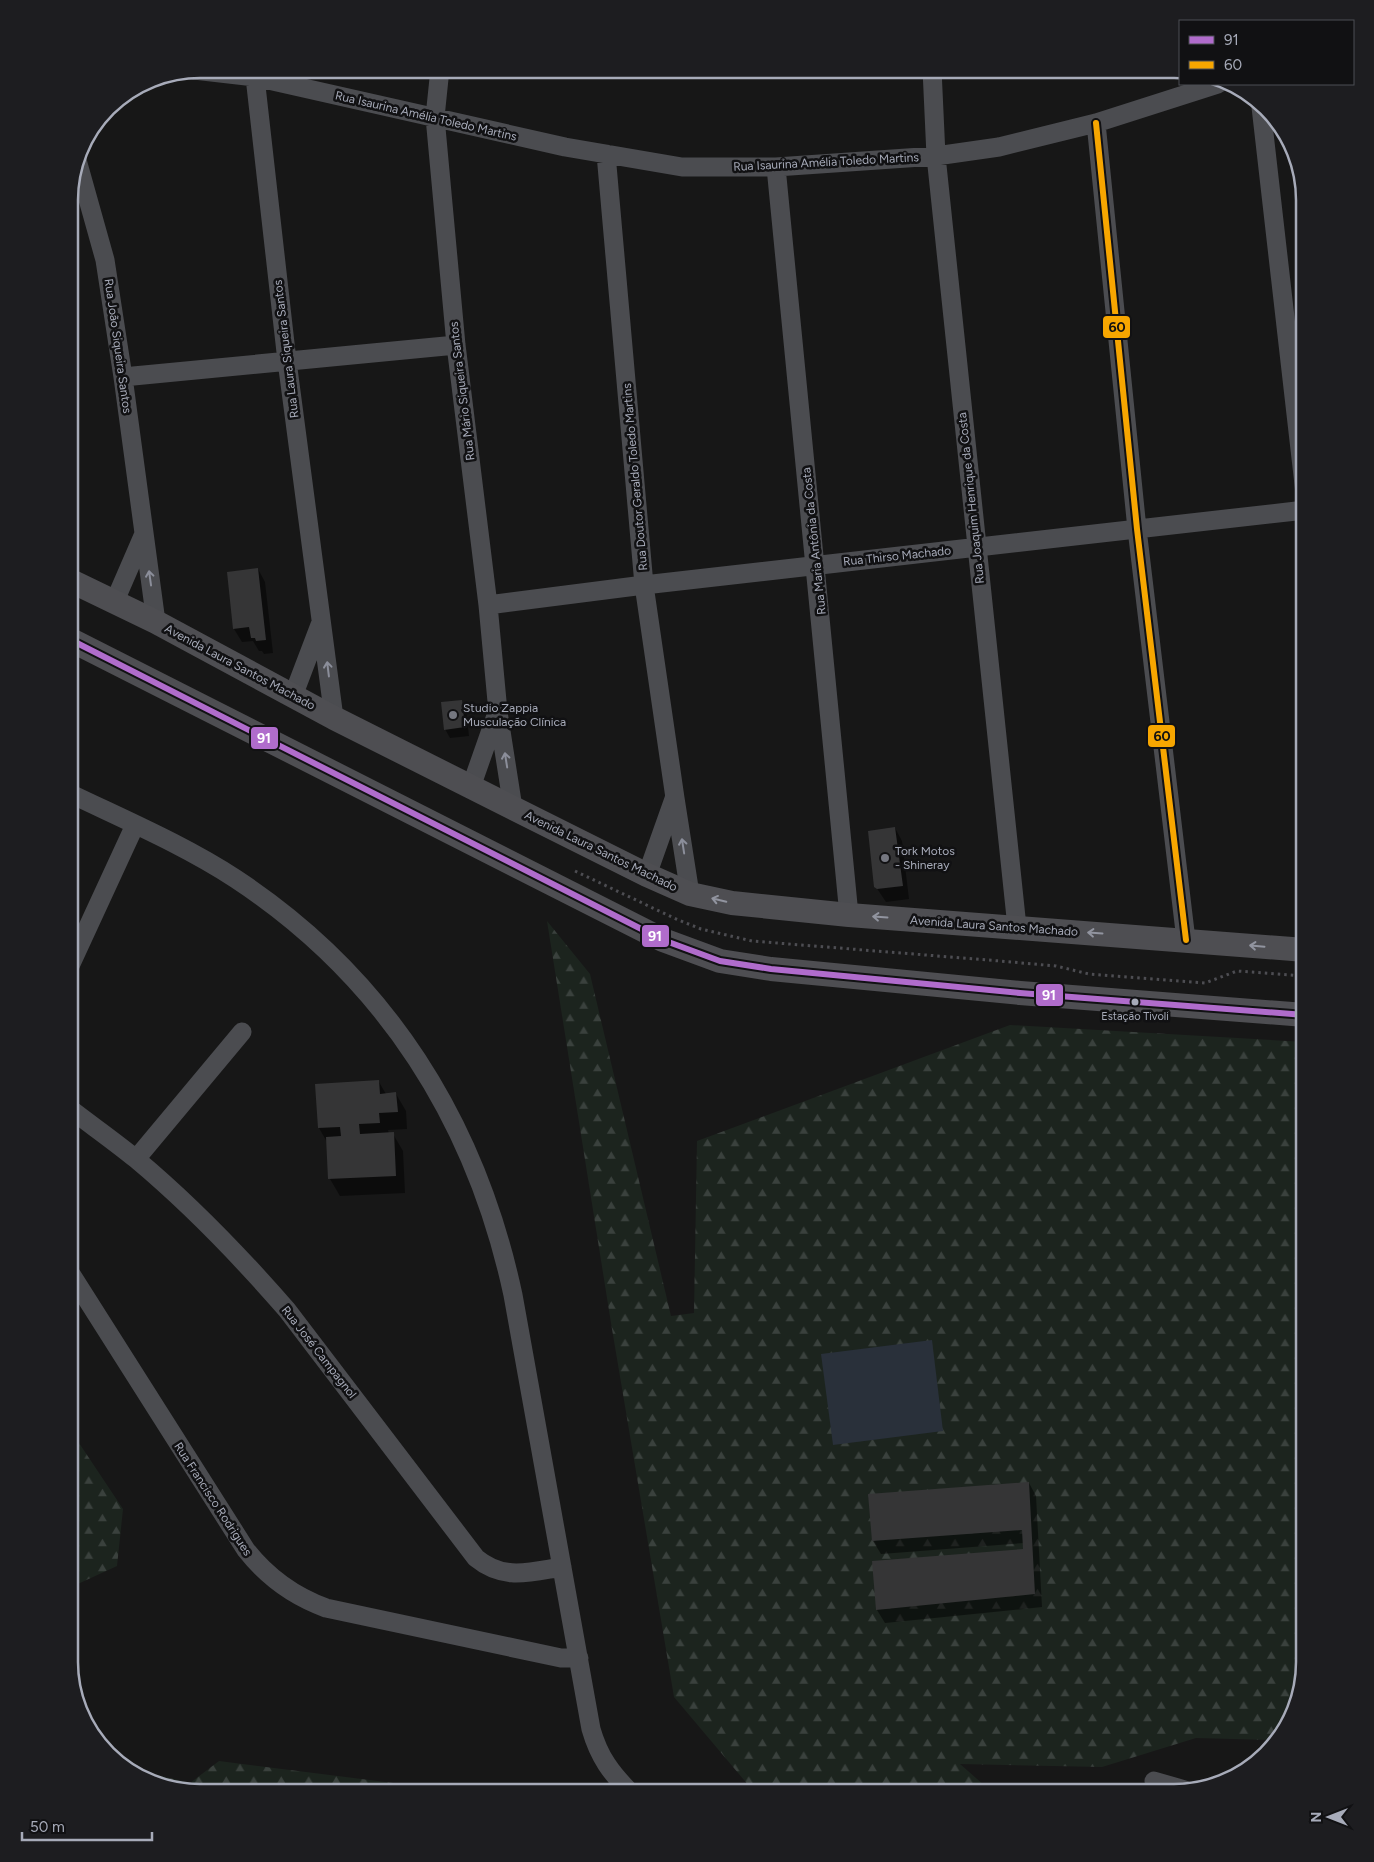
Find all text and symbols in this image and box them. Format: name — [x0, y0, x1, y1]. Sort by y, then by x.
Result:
legend — [1179, 20, 1354, 85]
text: 91 — [1224, 31, 1239, 49]
text: 60 — [1224, 56, 1242, 74]
street label: Rua Isaurina Amélia Toledo Martins — [334, 88, 519, 144]
street label: Rua Isaurina Amélia Toledo Martins — [733, 150, 920, 174]
street label: Rua João Siqueira Santos — [102, 278, 134, 415]
street label: Rua Laura Siqueira Santos — [271, 279, 301, 419]
line badge: 60 — [1102, 315, 1131, 339]
text: 60 — [1108, 319, 1126, 336]
street label: Rua Mário Siqueira Santos — [446, 320, 477, 461]
street label: Rua Doutor Geraldo Toledo Martins — [620, 382, 650, 571]
street label: Rua Joaquim Henrique da Costa — [955, 412, 987, 584]
street label: Rua Maria Antônia da Costa — [799, 467, 829, 615]
street label: Rua Thirso Machado — [842, 543, 952, 569]
one-way arrow — [145, 571, 155, 587]
street label: Avenida Laura Santos Machado — [162, 621, 318, 713]
one-way arrow — [323, 662, 333, 678]
place label: Studio Zappia Musculação Clínica — [463, 701, 566, 729]
marker: Studio Zappia Musculação Clínica — [447, 709, 459, 721]
line badge: 60 — [1147, 724, 1176, 748]
line badge: 91 — [250, 726, 279, 750]
text: 60 — [1153, 728, 1171, 745]
text: 91 — [257, 730, 271, 747]
one-way arrow — [500, 753, 510, 769]
street label: Avenida Laura Santos Machado — [522, 808, 680, 894]
one-way arrow — [677, 838, 687, 854]
place label: Tork Motos - Shineray — [895, 844, 955, 872]
marker: Tork Motos - Shineray — [879, 852, 891, 864]
one-way arrow — [711, 895, 727, 904]
one-way arrow — [873, 913, 889, 922]
street label: Avenida Laura Santos Machado — [910, 913, 1078, 939]
line badge: 91 — [641, 924, 670, 948]
text: 91 — [648, 928, 662, 945]
one-way arrow — [1087, 928, 1103, 938]
one-way arrow — [1249, 941, 1265, 951]
line badge: 91 — [1035, 983, 1064, 1007]
text: 91 — [1042, 987, 1056, 1004]
marker: Estação Tivoli — [1130, 997, 1140, 1007]
place label: Estação Tivoli — [1101, 1010, 1169, 1023]
street label: Rua José Campagnol — [279, 1303, 359, 1401]
street label: Rua Francisco Rodrigues — [171, 1440, 255, 1559]
north arrow — [1304, 1792, 1354, 1842]
scale bar — [22, 1810, 152, 1842]
text: N — [1308, 1812, 1325, 1822]
text: 50 m — [30, 1818, 65, 1836]

